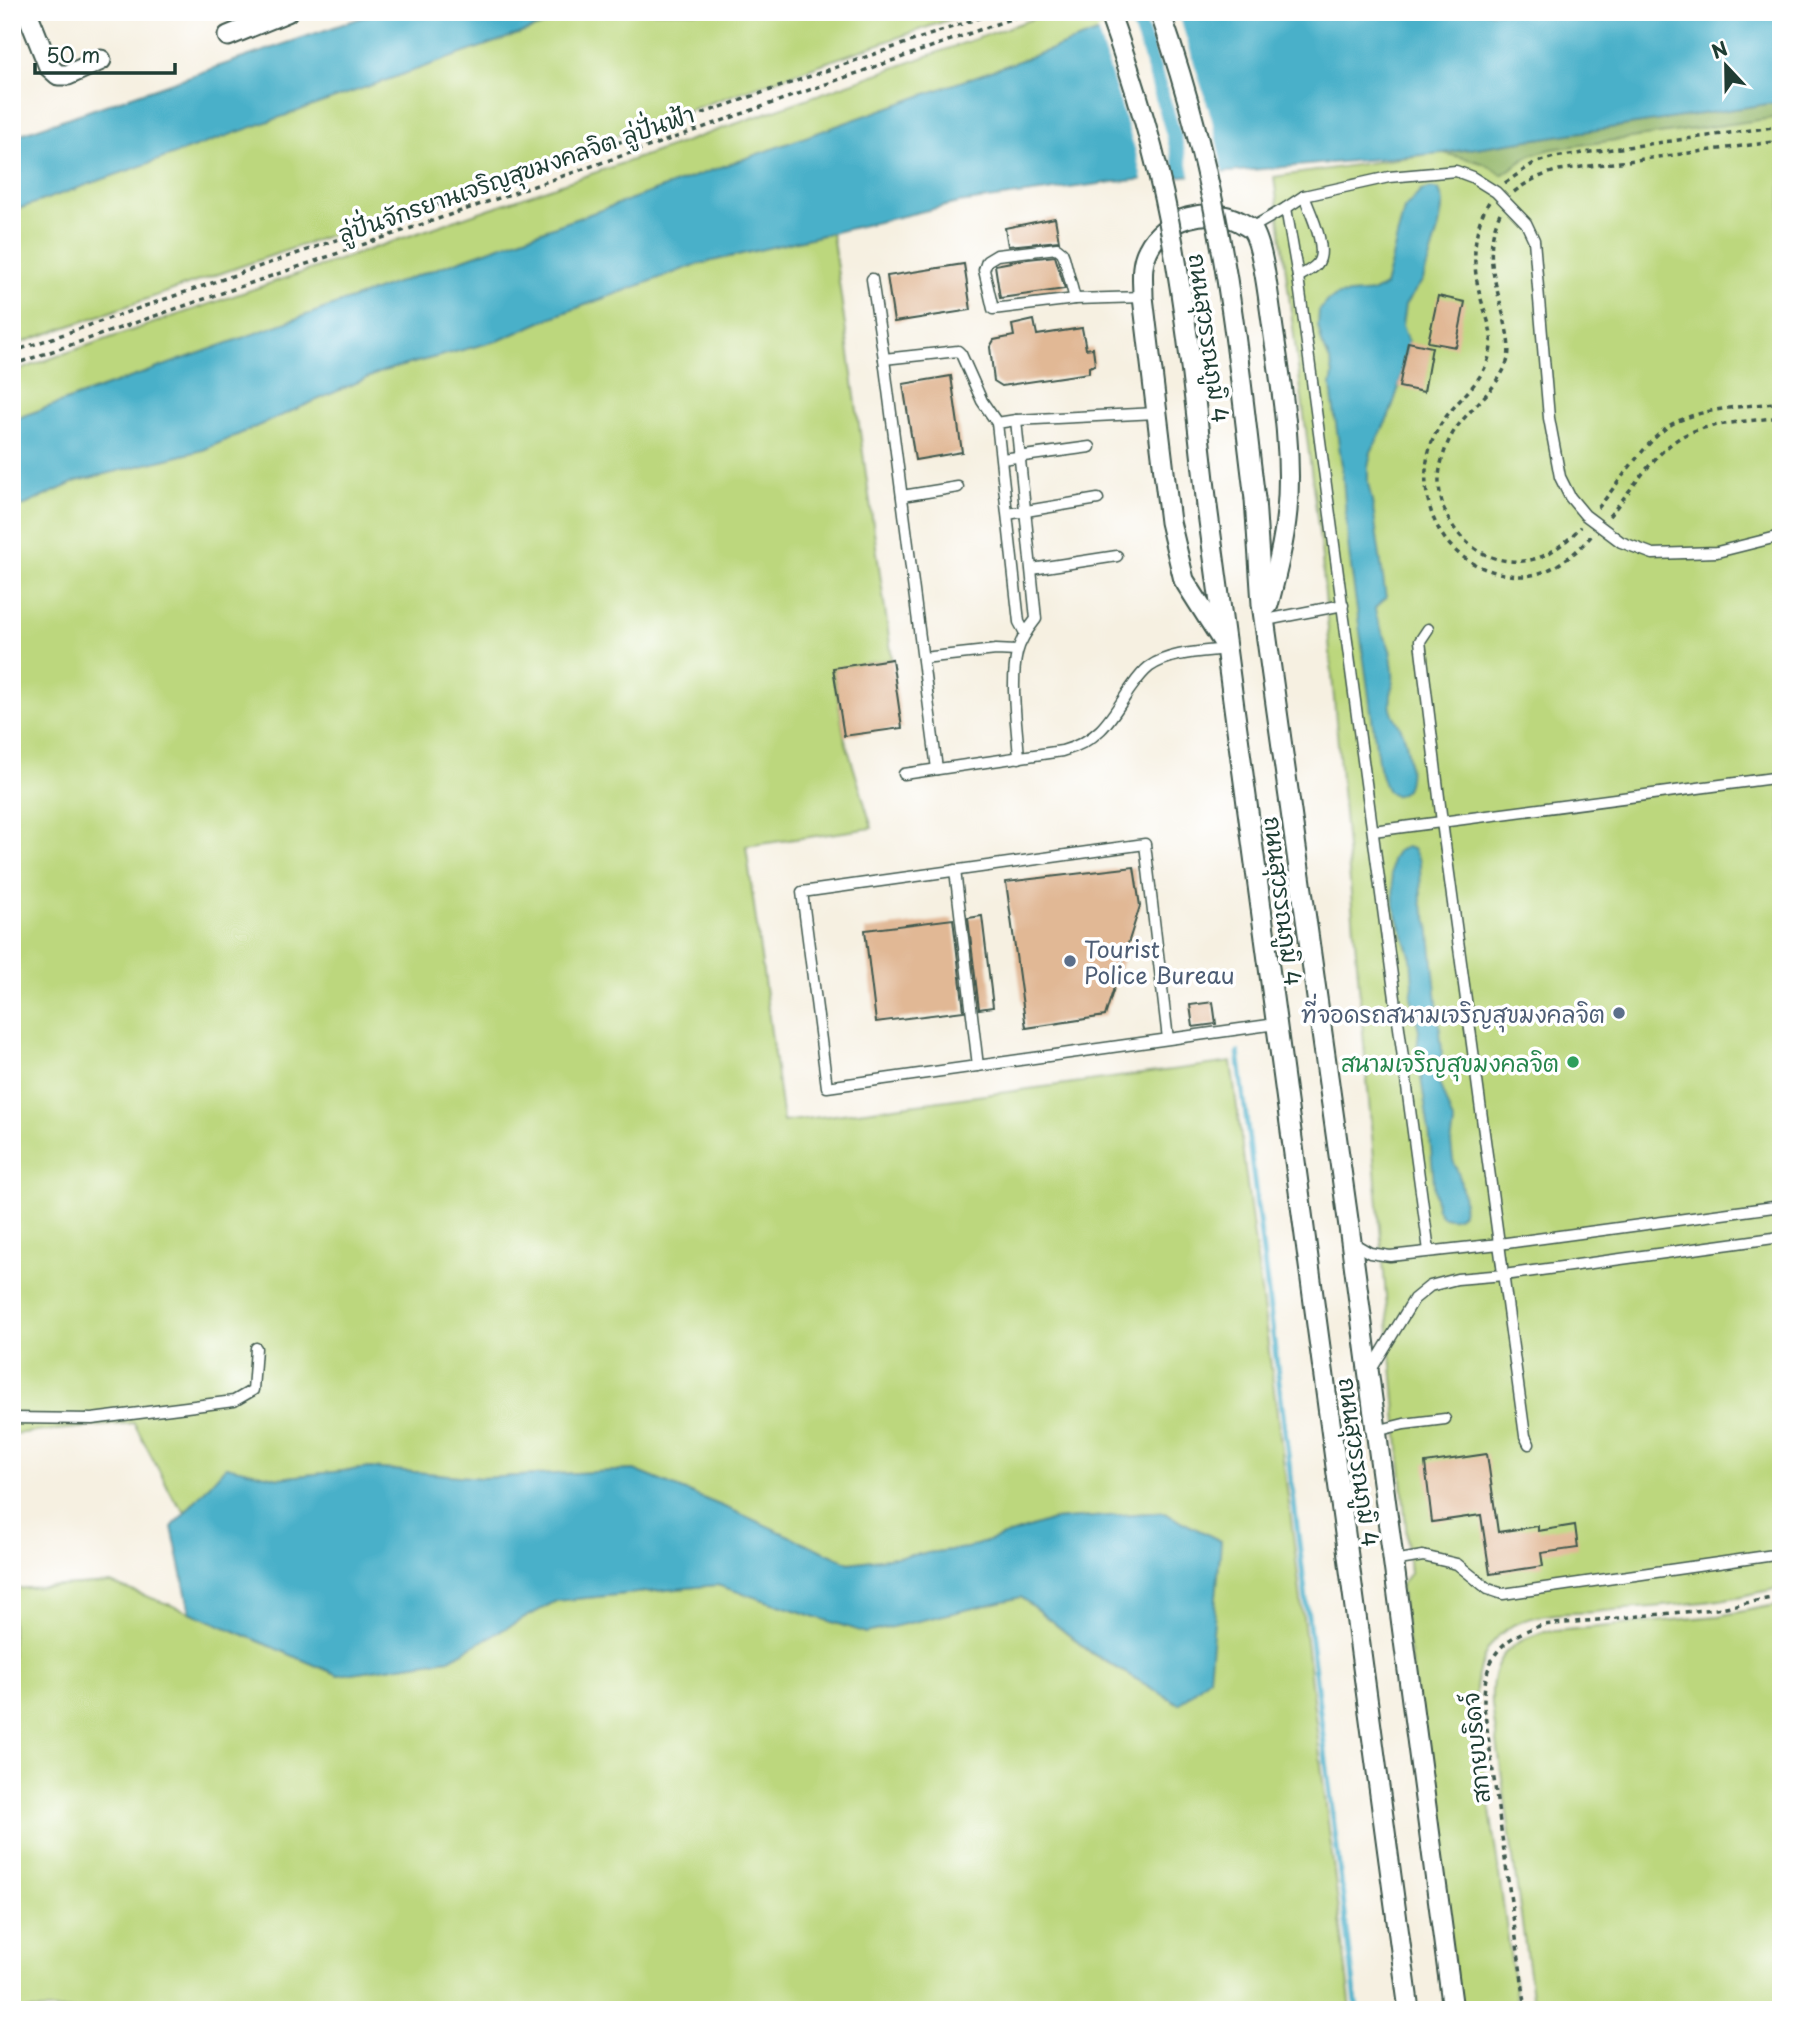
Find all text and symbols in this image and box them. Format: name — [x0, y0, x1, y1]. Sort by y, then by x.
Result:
scale bar — [35, 32, 175, 76]
north arrow — [1692, 32, 1762, 102]
text: N — [1707, 34, 1731, 65]
text: 50 m — [46, 38, 100, 70]
street label: ลู่ปั่นจักรยานเจริญสุขมงคลจิต ลู่ปั่นฟ้า — [333, 94, 699, 252]
street label: ถนนสุวรรณภูมิ 4 — [1179, 251, 1239, 425]
street label: ถนนสุวรรณภูมิ 4 — [1254, 814, 1312, 988]
place label: Tourist Police Bureau — [1084, 931, 1235, 992]
marker: Tourist Police Bureau — [1062, 953, 1078, 969]
place label: ที่จอดรถสนามเจริญสุขมงคลจิต — [1301, 993, 1605, 1033]
marker: ที่จอดรถสนามเจริญสุขมงคลจิต — [1611, 1005, 1627, 1021]
place label: สนามเจริญสุขมงคลจิต — [1341, 1045, 1559, 1082]
marker: สนามเจริญสุขมงคลจิต — [1565, 1054, 1581, 1070]
street label: ถนนสุวรรณภูมิ 4 — [1329, 1375, 1389, 1549]
street label: สกายบริดจ์ — [1452, 1691, 1498, 1805]

